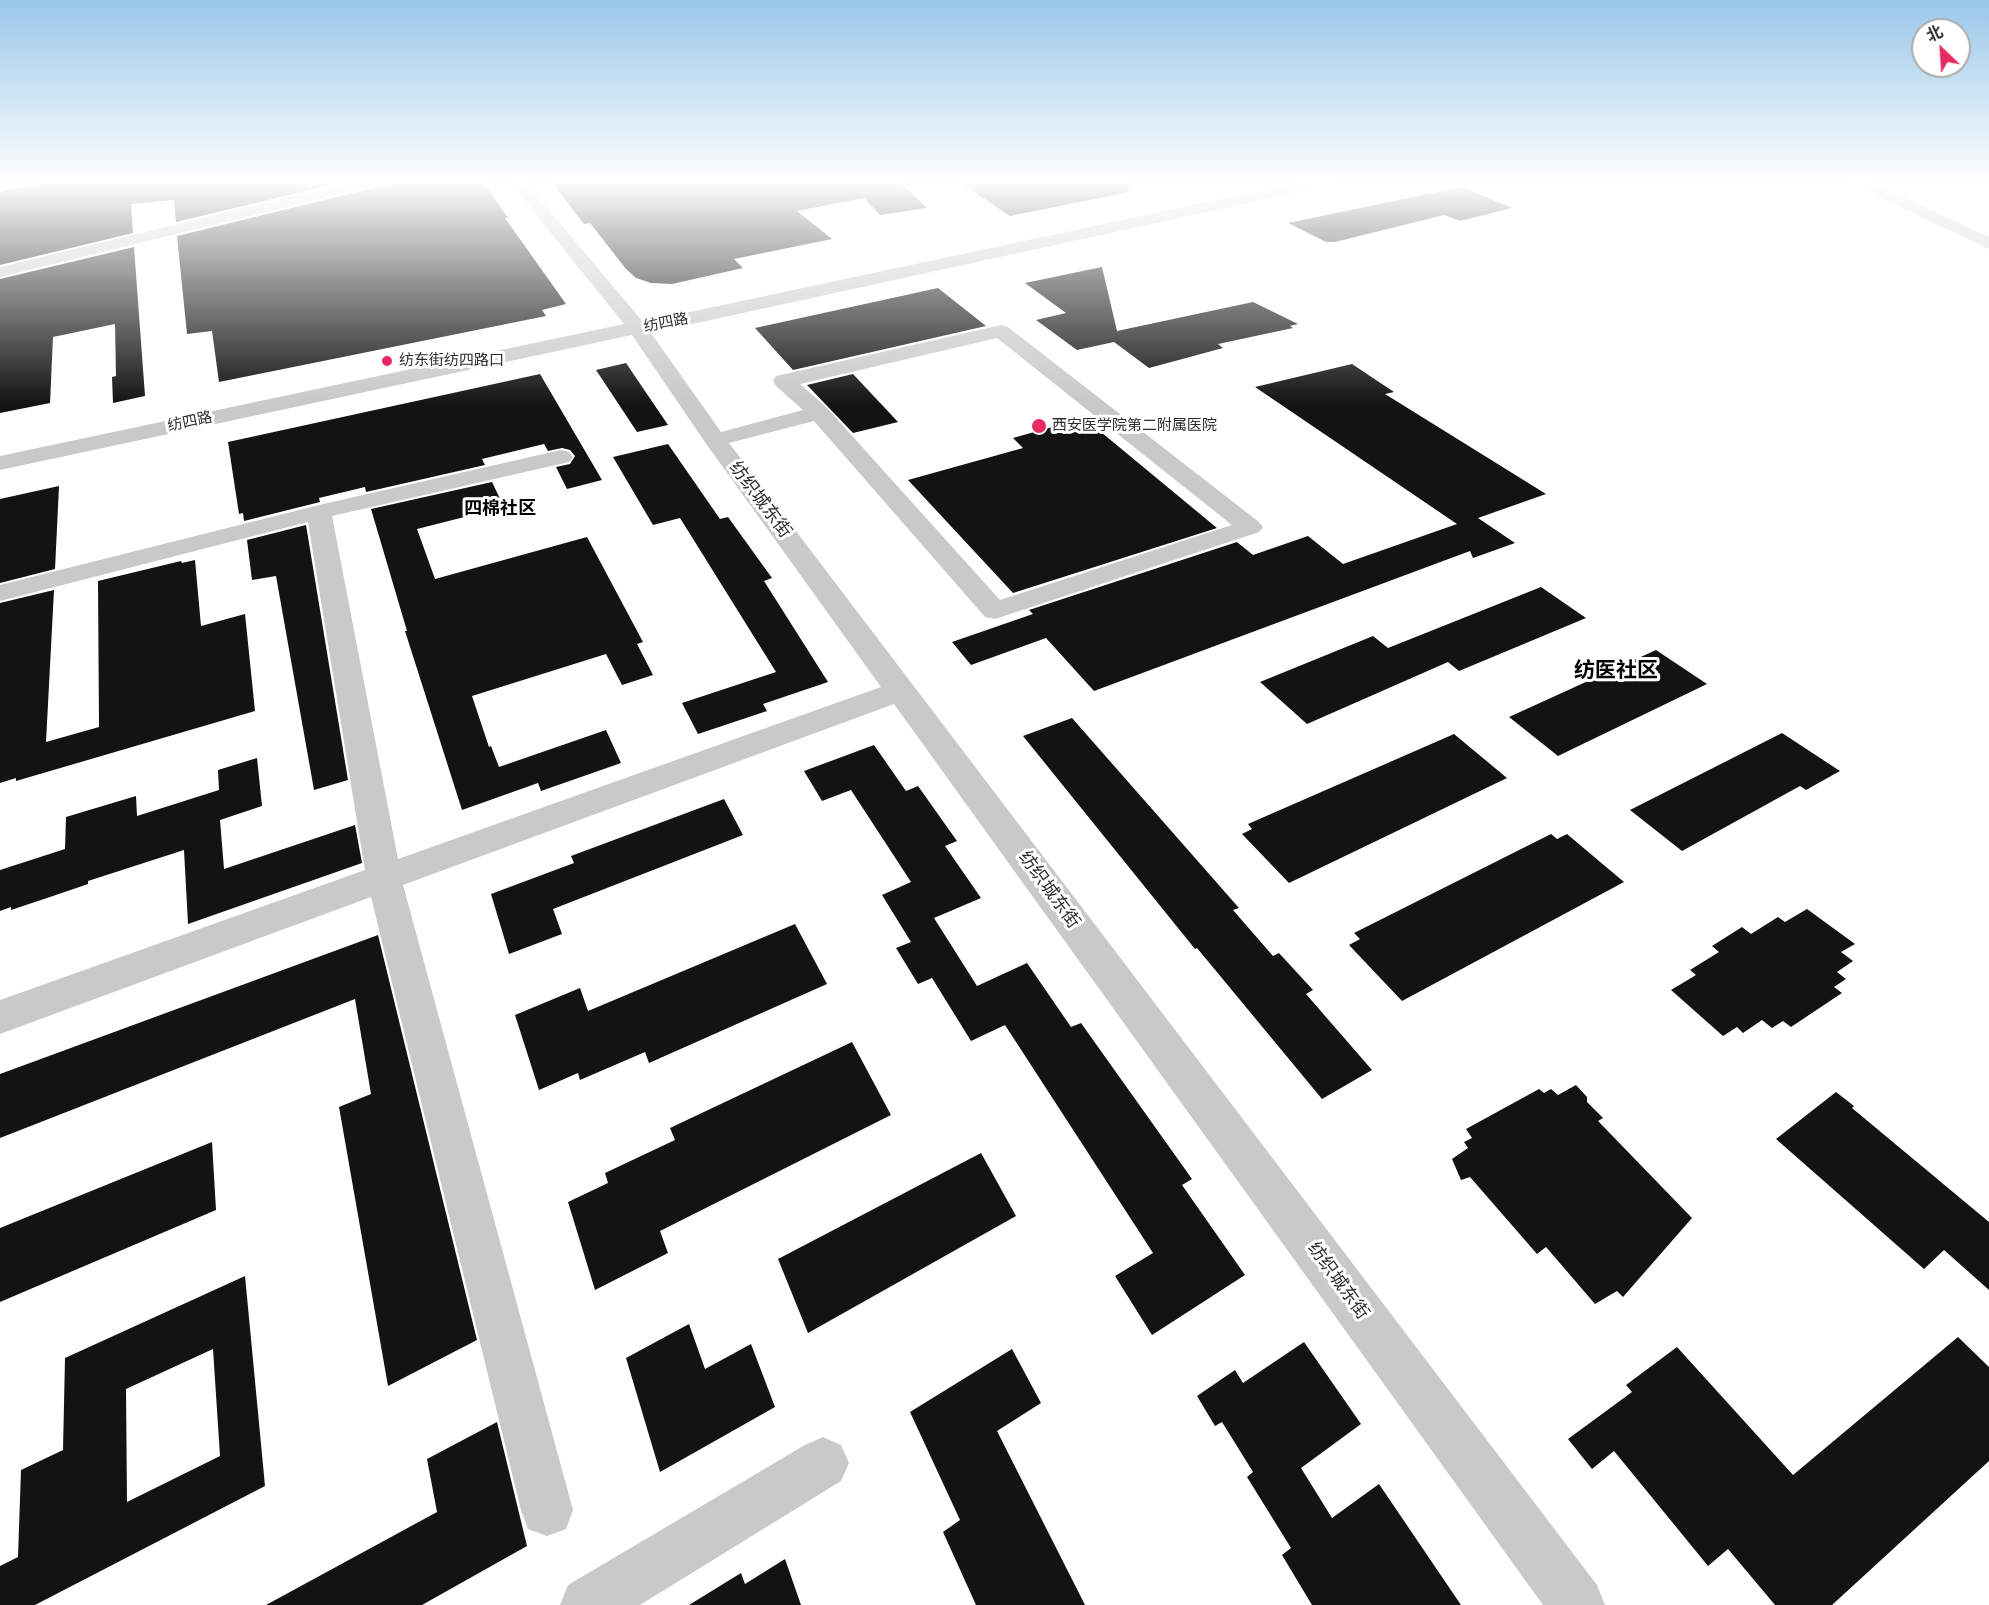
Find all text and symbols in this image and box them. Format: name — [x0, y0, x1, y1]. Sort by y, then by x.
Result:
north arrow — [1911, 18, 1971, 78]
text: 北 — [1922, 20, 1946, 47]
street label: 纺四路 — [642, 310, 690, 336]
place label: 纺东街纺四路口 — [399, 352, 504, 370]
marker: 纺东街纺四路口 — [380, 354, 394, 368]
street label: 纺四路 — [166, 409, 214, 435]
marker: 西安医学院第二附属医院 — [1030, 417, 1048, 435]
place label: 西安医学院第二附属医院 — [1052, 417, 1217, 435]
street label: 纺织城东街 — [724, 458, 796, 542]
district label: 四棉社区 — [464, 498, 536, 520]
district label: 纺医社区 — [1574, 658, 1658, 684]
street label: 纺织城东街 — [1014, 847, 1084, 933]
street label: 纺织城东街 — [1303, 1238, 1373, 1324]

